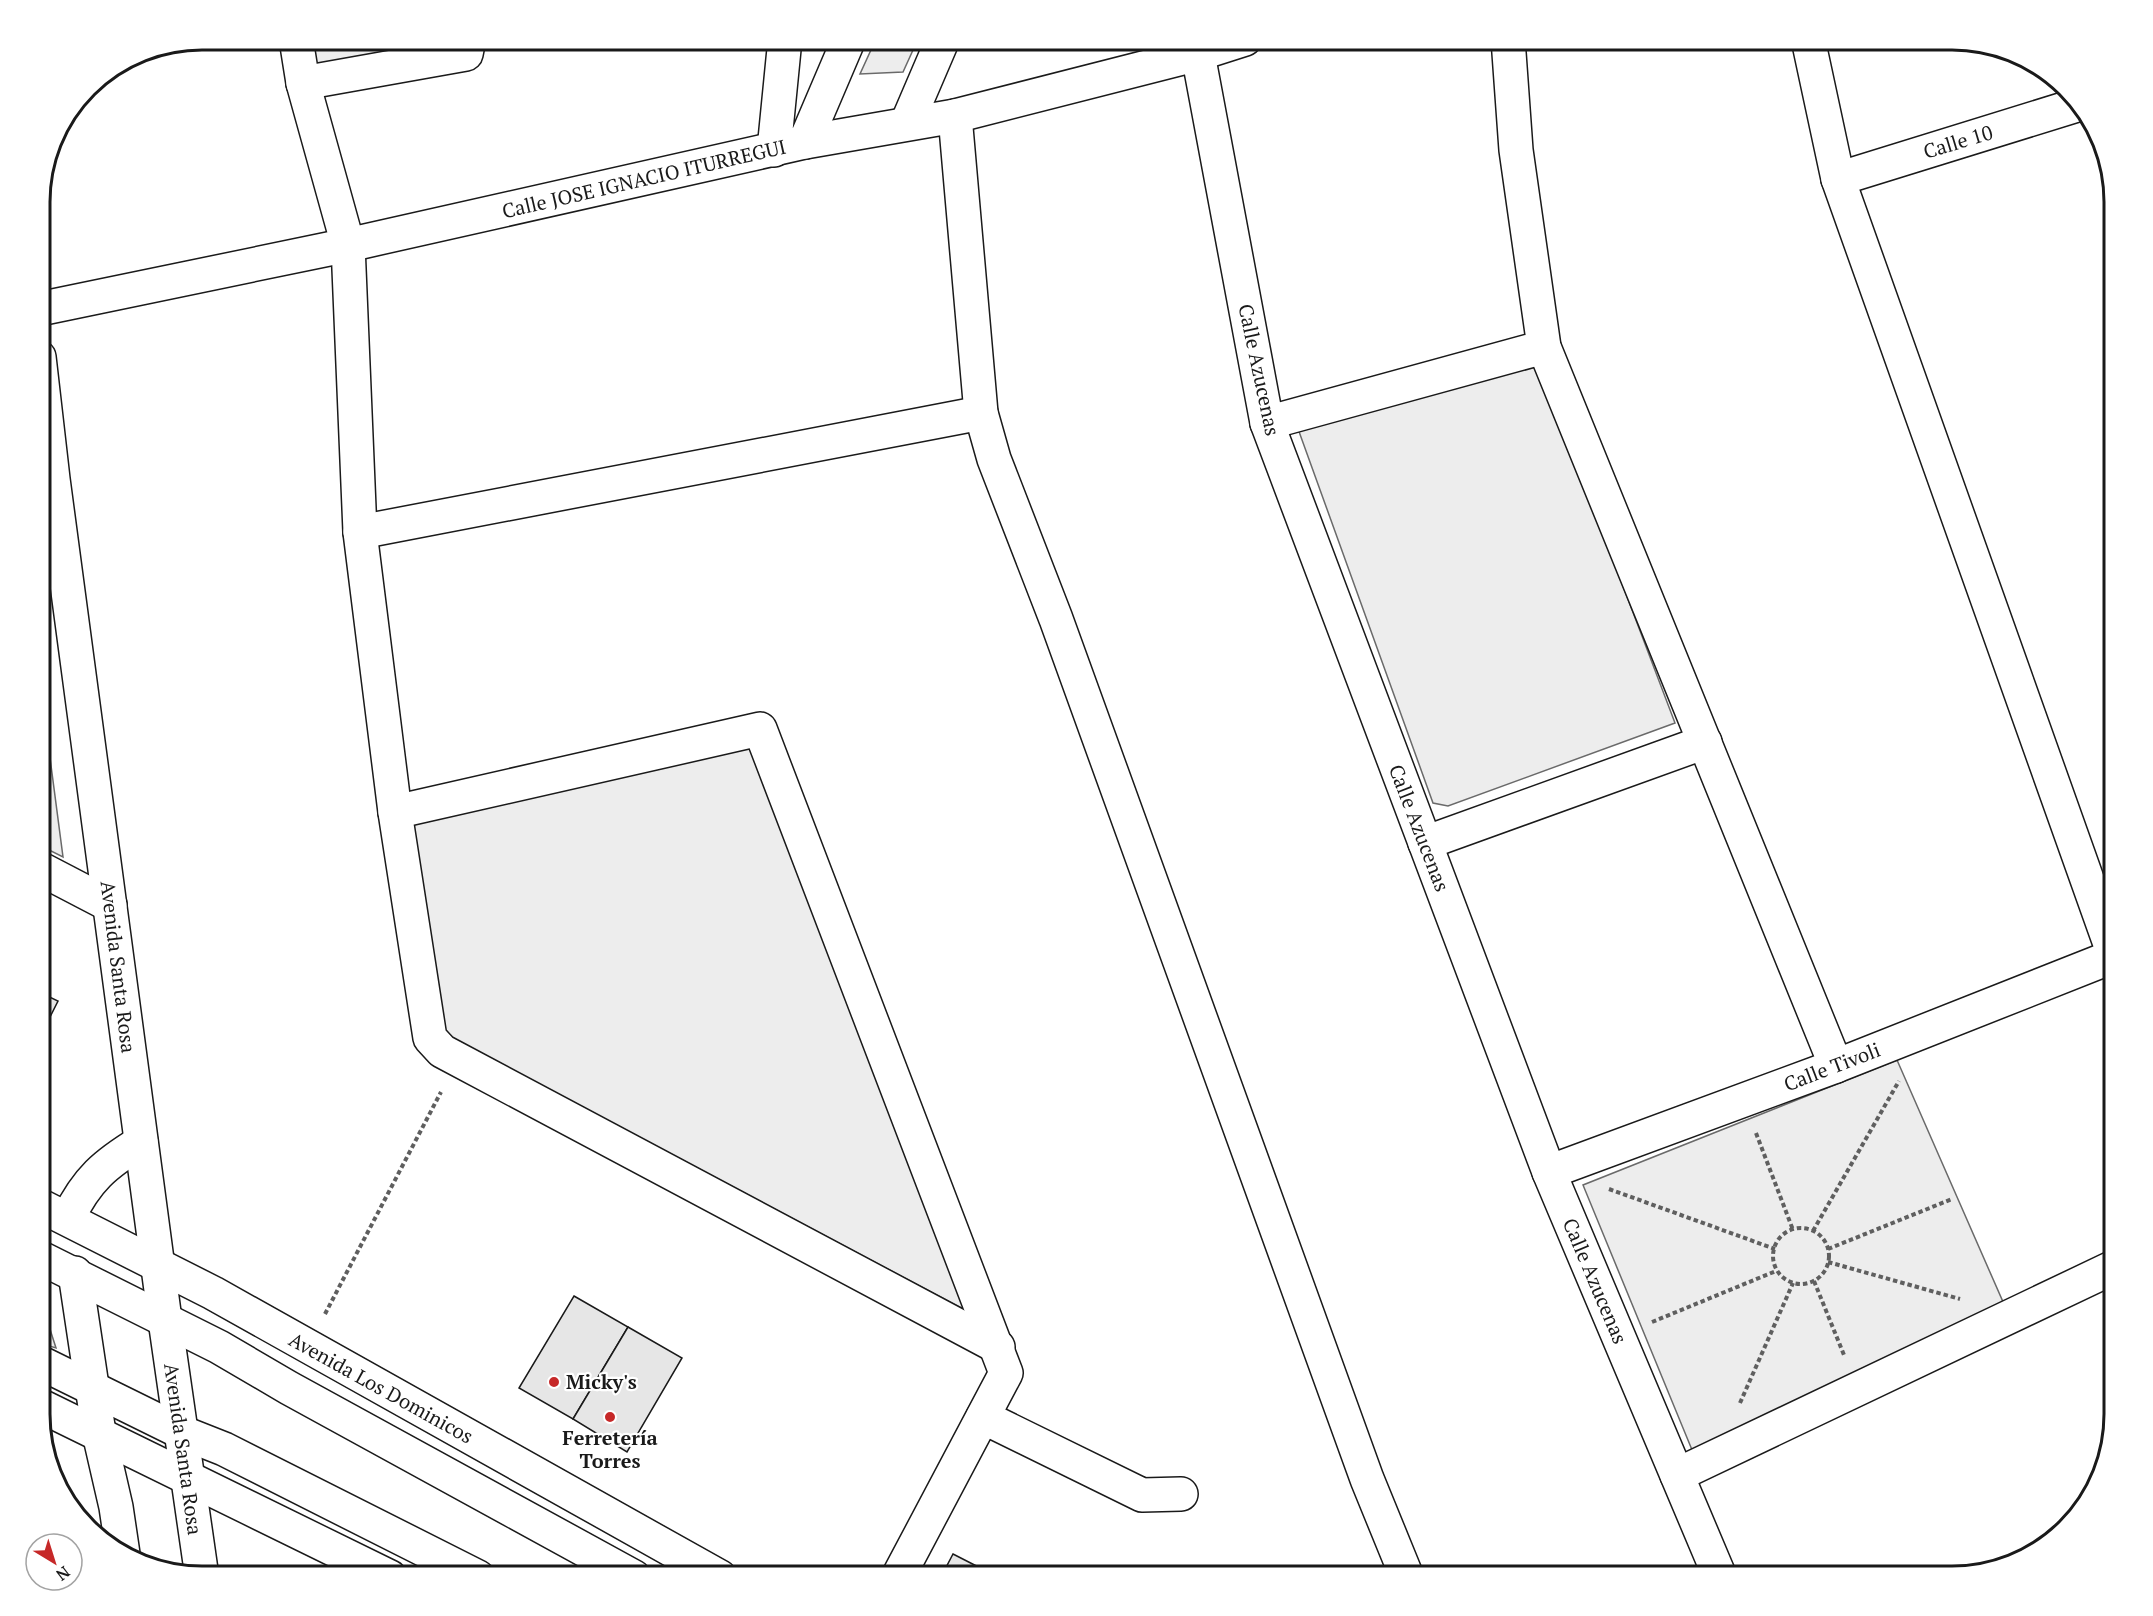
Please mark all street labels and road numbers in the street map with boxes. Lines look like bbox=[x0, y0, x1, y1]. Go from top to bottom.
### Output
street label: Calle 10 bbox=[1920, 118, 1996, 165]
street label: Calle JOSE IGNACIO ITURREGUI bbox=[499, 133, 789, 224]
street label: Calle Azucenas bbox=[1232, 301, 1287, 438]
street label: Calle Azucenas bbox=[1383, 760, 1456, 895]
street label: Avenida Santa Rosa bbox=[95, 879, 142, 1055]
street label: Calle Tivoli bbox=[1780, 1036, 1884, 1097]
street label: Calle Azucenas bbox=[1557, 1214, 1634, 1348]
street label: Avenida Los Dominicos bbox=[284, 1326, 478, 1449]
street label: Avenida Santa Rosa bbox=[158, 1361, 209, 1537]

